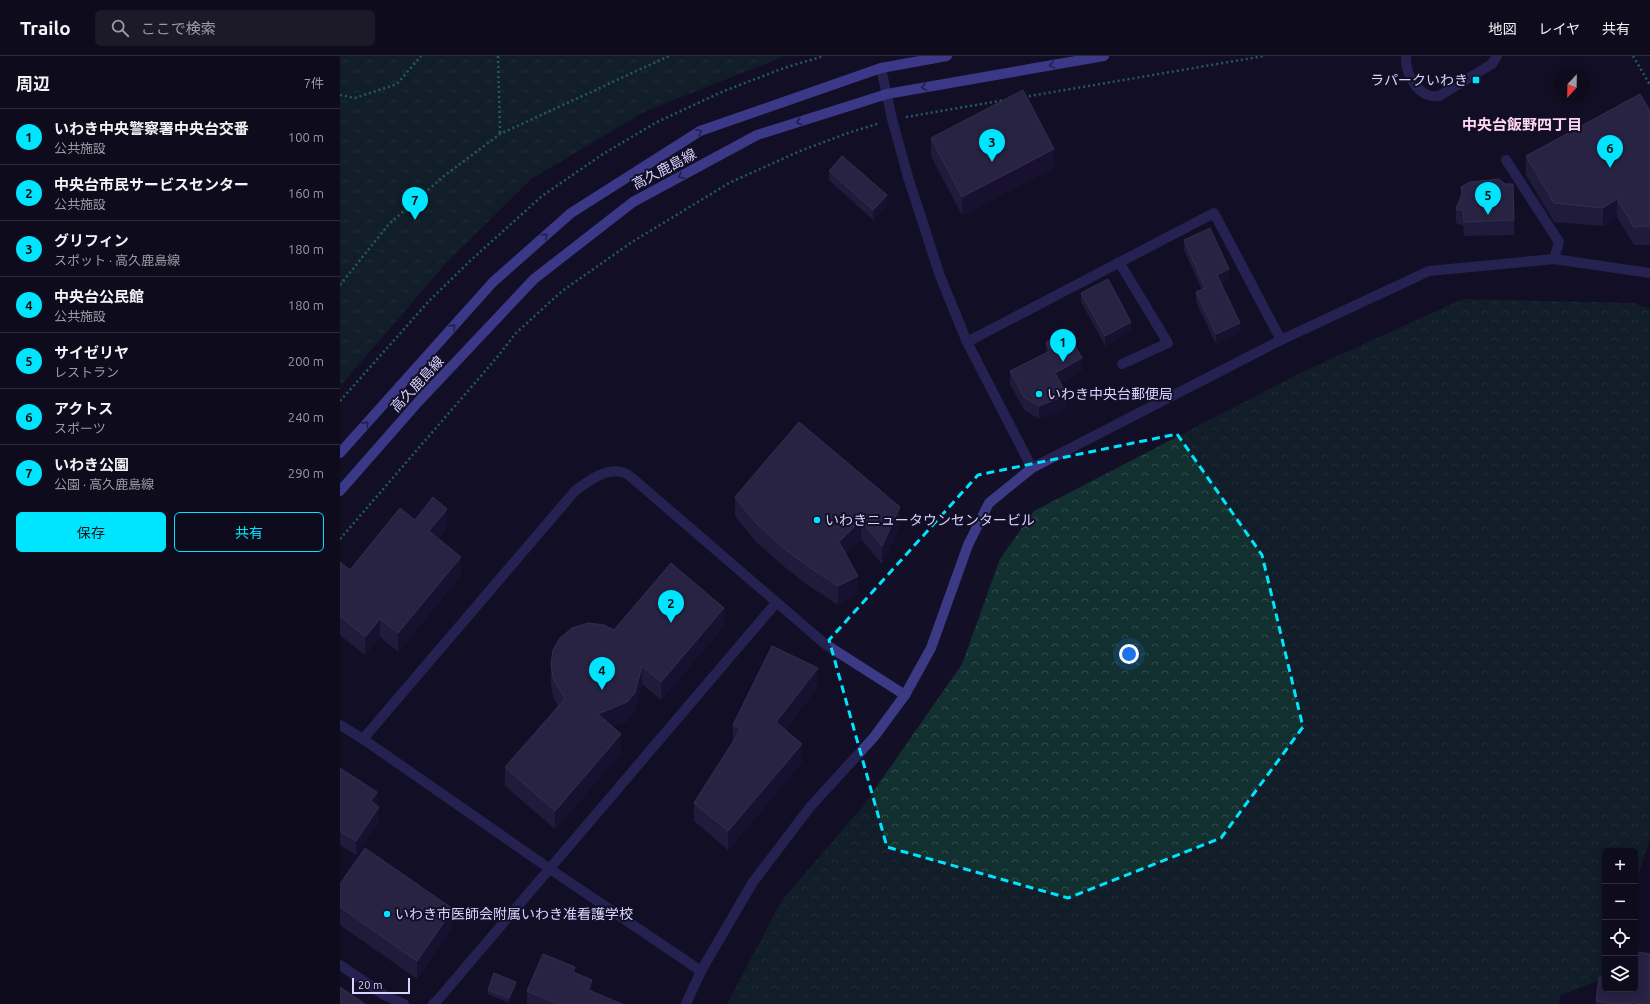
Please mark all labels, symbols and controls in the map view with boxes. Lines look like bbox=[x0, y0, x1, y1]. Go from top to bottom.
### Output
search box bbox=[95, 10, 375, 46]
text: Trailo bbox=[20, 17, 71, 39]
icon: search bbox=[109, 17, 131, 39]
text: ここで検索 bbox=[141, 20, 216, 37]
text: 地図 bbox=[1488, 21, 1516, 37]
text: レイヤ bbox=[1538, 21, 1580, 37]
text: 共有 bbox=[1602, 21, 1630, 37]
one-way arrow bbox=[1049, 60, 1055, 69]
north arrow bbox=[1554, 68, 1590, 104]
place label: ラパークいわき bbox=[1370, 72, 1468, 88]
text: 周辺 bbox=[16, 74, 50, 93]
marker: ラパークいわき bbox=[1471, 75, 1481, 85]
text: 7件 bbox=[304, 76, 324, 90]
one-way arrow bbox=[921, 83, 927, 91]
district label: 中央台飯野四丁目 bbox=[1462, 116, 1582, 133]
one-way arrow bbox=[796, 117, 803, 125]
text: いわき中央警察署中央台交番 bbox=[54, 120, 249, 137]
pin: 3 bbox=[979, 129, 1005, 162]
text: 1 bbox=[25, 130, 33, 144]
text: 100 m bbox=[288, 130, 324, 144]
one-way arrow bbox=[695, 130, 702, 137]
pin: 6 bbox=[1597, 135, 1623, 168]
text: 公共施設 bbox=[54, 141, 106, 155]
street label: 高久鹿島線 bbox=[629, 146, 699, 192]
one-way arrow bbox=[678, 171, 685, 178]
text: 中央台市民サービスセンター bbox=[54, 176, 249, 193]
pin: 5 bbox=[1475, 182, 1501, 215]
text: 2 bbox=[25, 186, 33, 200]
text: 160 m bbox=[288, 186, 324, 200]
pin: 7 bbox=[402, 187, 428, 220]
text: 公共施設 bbox=[54, 197, 106, 211]
text: グリフィン bbox=[54, 232, 129, 249]
one-way arrow bbox=[540, 233, 548, 240]
text: 3 bbox=[25, 242, 33, 256]
text: 180 m bbox=[288, 242, 324, 256]
text: スポット · 高久鹿島線 bbox=[54, 253, 180, 267]
text: 中央台公民館 bbox=[54, 288, 144, 305]
text: 4 bbox=[25, 298, 33, 312]
text: 180 m bbox=[288, 298, 324, 312]
text: 公共施設 bbox=[54, 309, 106, 323]
one-way arrow bbox=[448, 324, 455, 332]
pin: 1 bbox=[1050, 329, 1076, 362]
text: サイゼリヤ bbox=[54, 344, 129, 361]
street label: 高久鹿島線 bbox=[387, 353, 447, 415]
text: 5 bbox=[25, 354, 33, 368]
text: 200 m bbox=[288, 354, 324, 368]
text: レストラン bbox=[54, 365, 119, 379]
place label: いわき中央台郵便局 bbox=[1047, 386, 1173, 402]
marker: いわき中央台郵便局 bbox=[1034, 389, 1044, 399]
text: アクトス bbox=[54, 400, 113, 417]
text: 6 bbox=[25, 410, 33, 424]
text: 240 m bbox=[288, 410, 324, 424]
text: スポーツ bbox=[54, 421, 106, 435]
one-way arrow bbox=[361, 421, 368, 428]
text: いわき公園 bbox=[54, 456, 129, 473]
text: 7 bbox=[25, 466, 33, 480]
text: 290 m bbox=[288, 466, 324, 480]
text: 公園 · 高久鹿島線 bbox=[54, 477, 154, 491]
button: 保存 bbox=[16, 512, 166, 552]
button: 共有 bbox=[174, 512, 324, 552]
place label: いわきニュータウンセンタービル bbox=[825, 512, 1035, 528]
marker: いわきニュータウンセンタービル bbox=[812, 515, 822, 525]
pin: 2 bbox=[658, 590, 684, 623]
your location bbox=[1119, 644, 1139, 664]
pin: 4 bbox=[589, 657, 615, 690]
map controls bbox=[1602, 848, 1638, 992]
button: + bbox=[1602, 848, 1638, 884]
button: − bbox=[1602, 884, 1638, 920]
place label: いわき市医師会附属いわき准看護学校 bbox=[395, 906, 633, 922]
marker: いわき市医師会附属いわき准看護学校 bbox=[382, 909, 392, 919]
button: locate bbox=[1602, 920, 1638, 956]
button: layers bbox=[1602, 956, 1638, 992]
scale bar bbox=[352, 976, 410, 995]
text: 20 m bbox=[358, 979, 382, 991]

